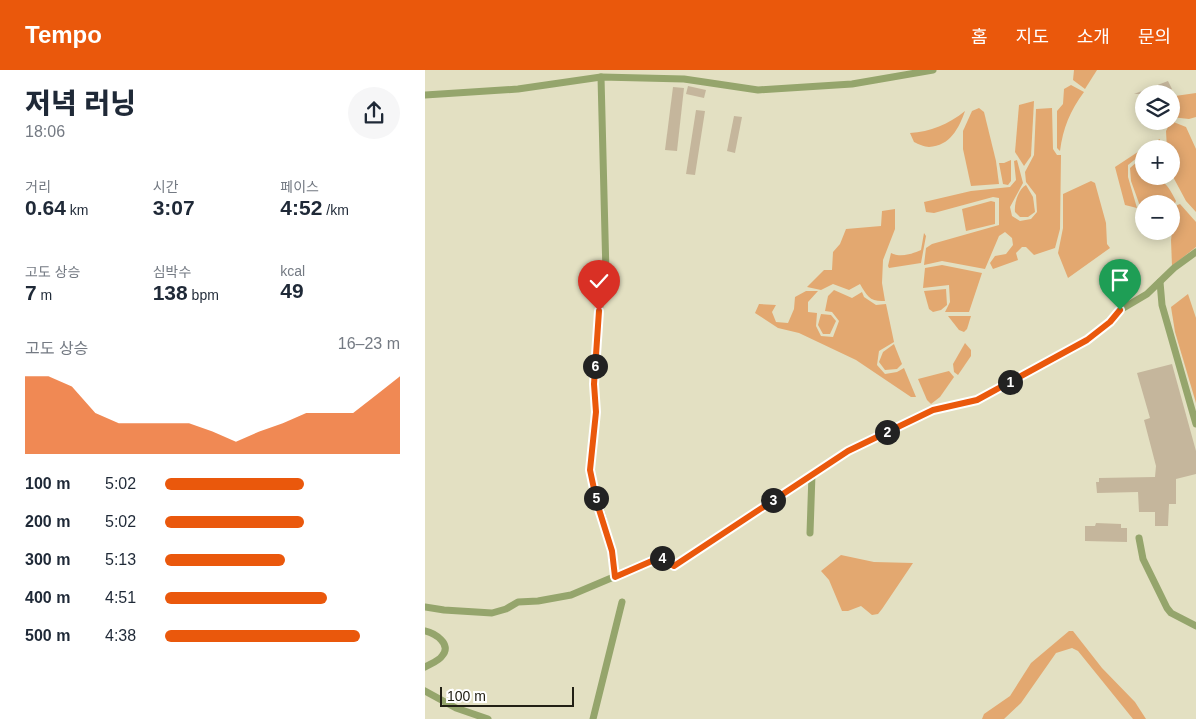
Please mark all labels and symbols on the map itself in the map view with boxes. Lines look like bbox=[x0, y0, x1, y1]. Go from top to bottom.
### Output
pin bbox=[1099, 259, 1141, 310]
pin bbox=[578, 260, 620, 311]
pin: 6 bbox=[583, 354, 607, 378]
pin: 1 bbox=[997, 370, 1023, 394]
pin: 2 bbox=[875, 420, 899, 444]
pin: 5 bbox=[583, 486, 609, 510]
pin: 3 bbox=[761, 488, 785, 512]
pin: 4 bbox=[649, 546, 675, 570]
scale bar bbox=[440, 684, 574, 707]

